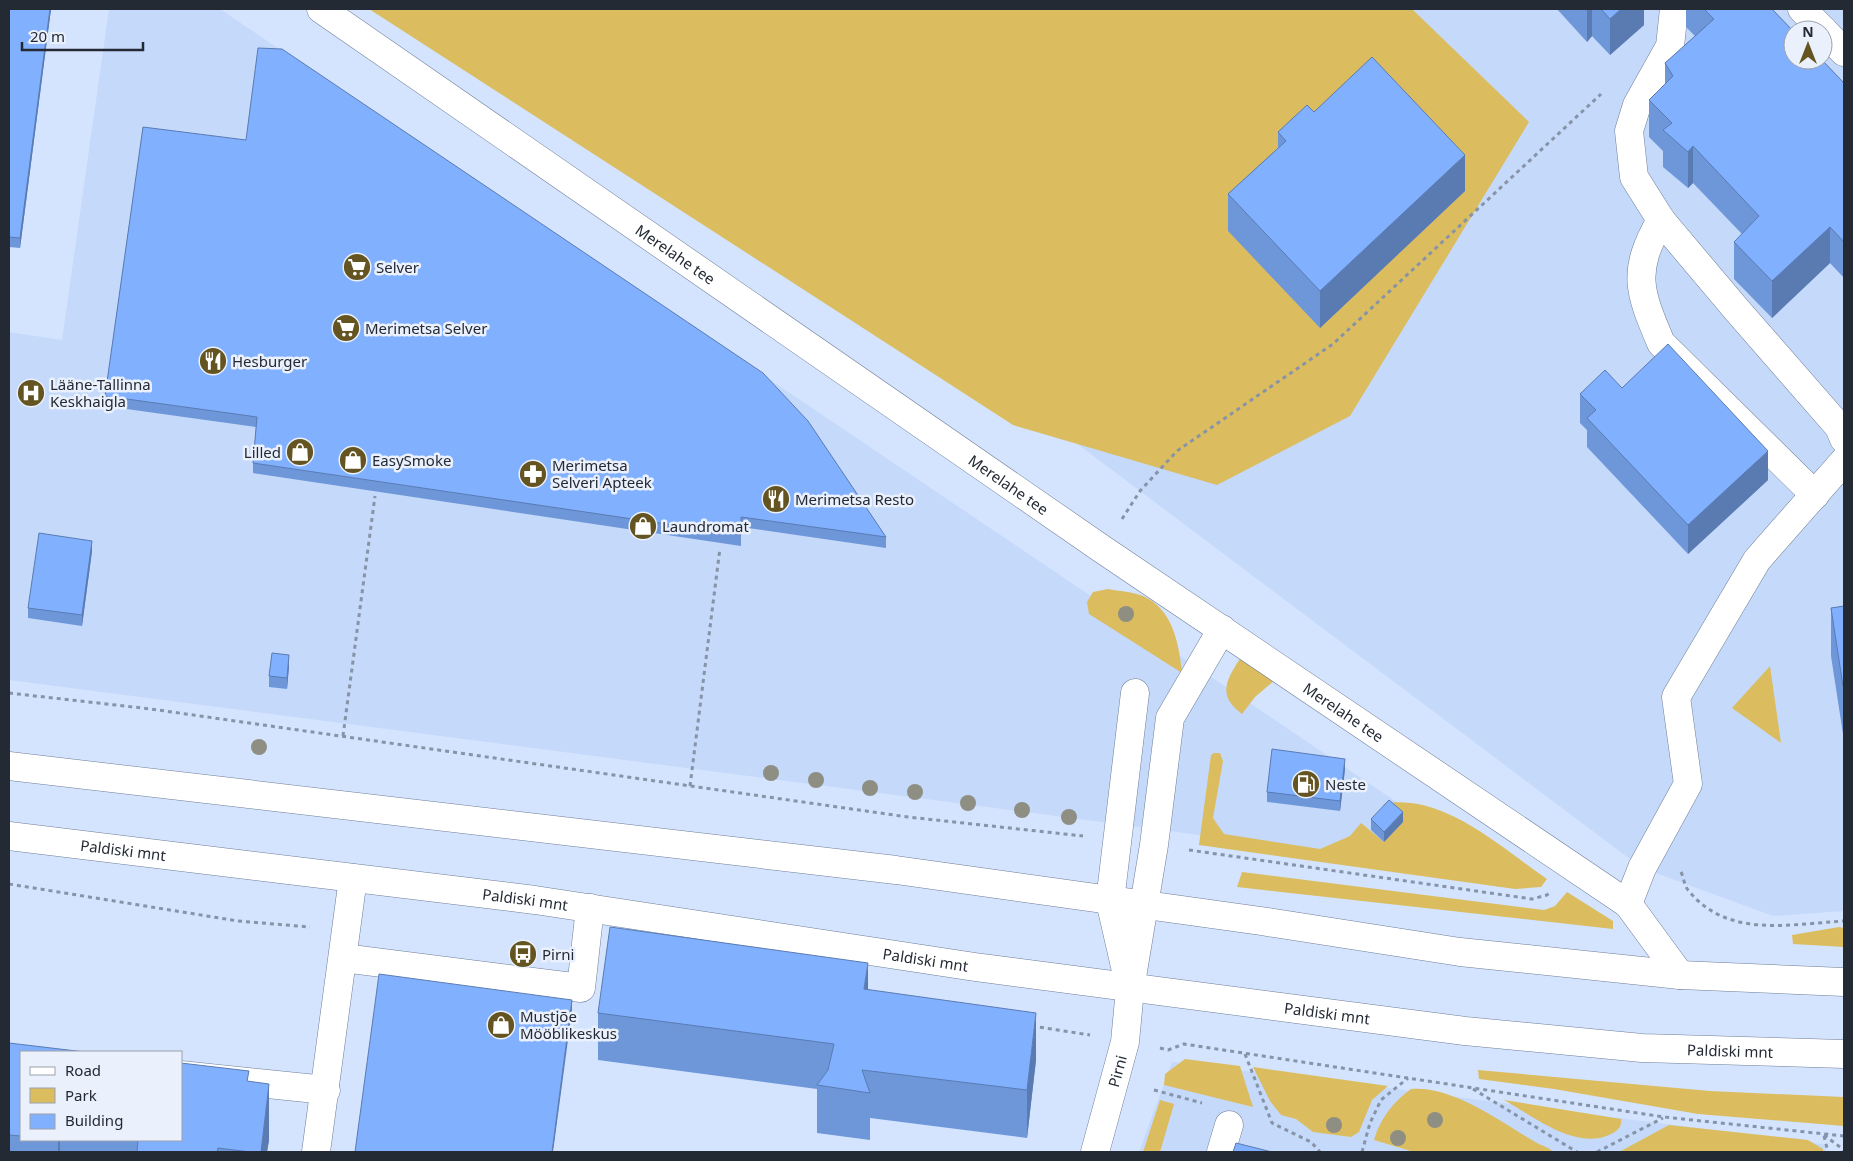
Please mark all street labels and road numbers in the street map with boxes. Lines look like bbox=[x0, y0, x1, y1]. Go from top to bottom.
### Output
street label: Merelahe tee bbox=[632, 220, 719, 289]
street label: Merelahe tee bbox=[965, 450, 1052, 519]
street label: Merelahe tee bbox=[1300, 678, 1388, 746]
street label: Paldiski mnt bbox=[79, 835, 168, 865]
street label: Paldiski mnt bbox=[481, 884, 570, 915]
street label: Paldiski mnt bbox=[882, 943, 970, 976]
street label: Paldiski mnt bbox=[1283, 997, 1372, 1029]
street label: Paldiski mnt bbox=[1687, 1039, 1774, 1062]
street label: Pirni bbox=[1103, 1053, 1131, 1089]

